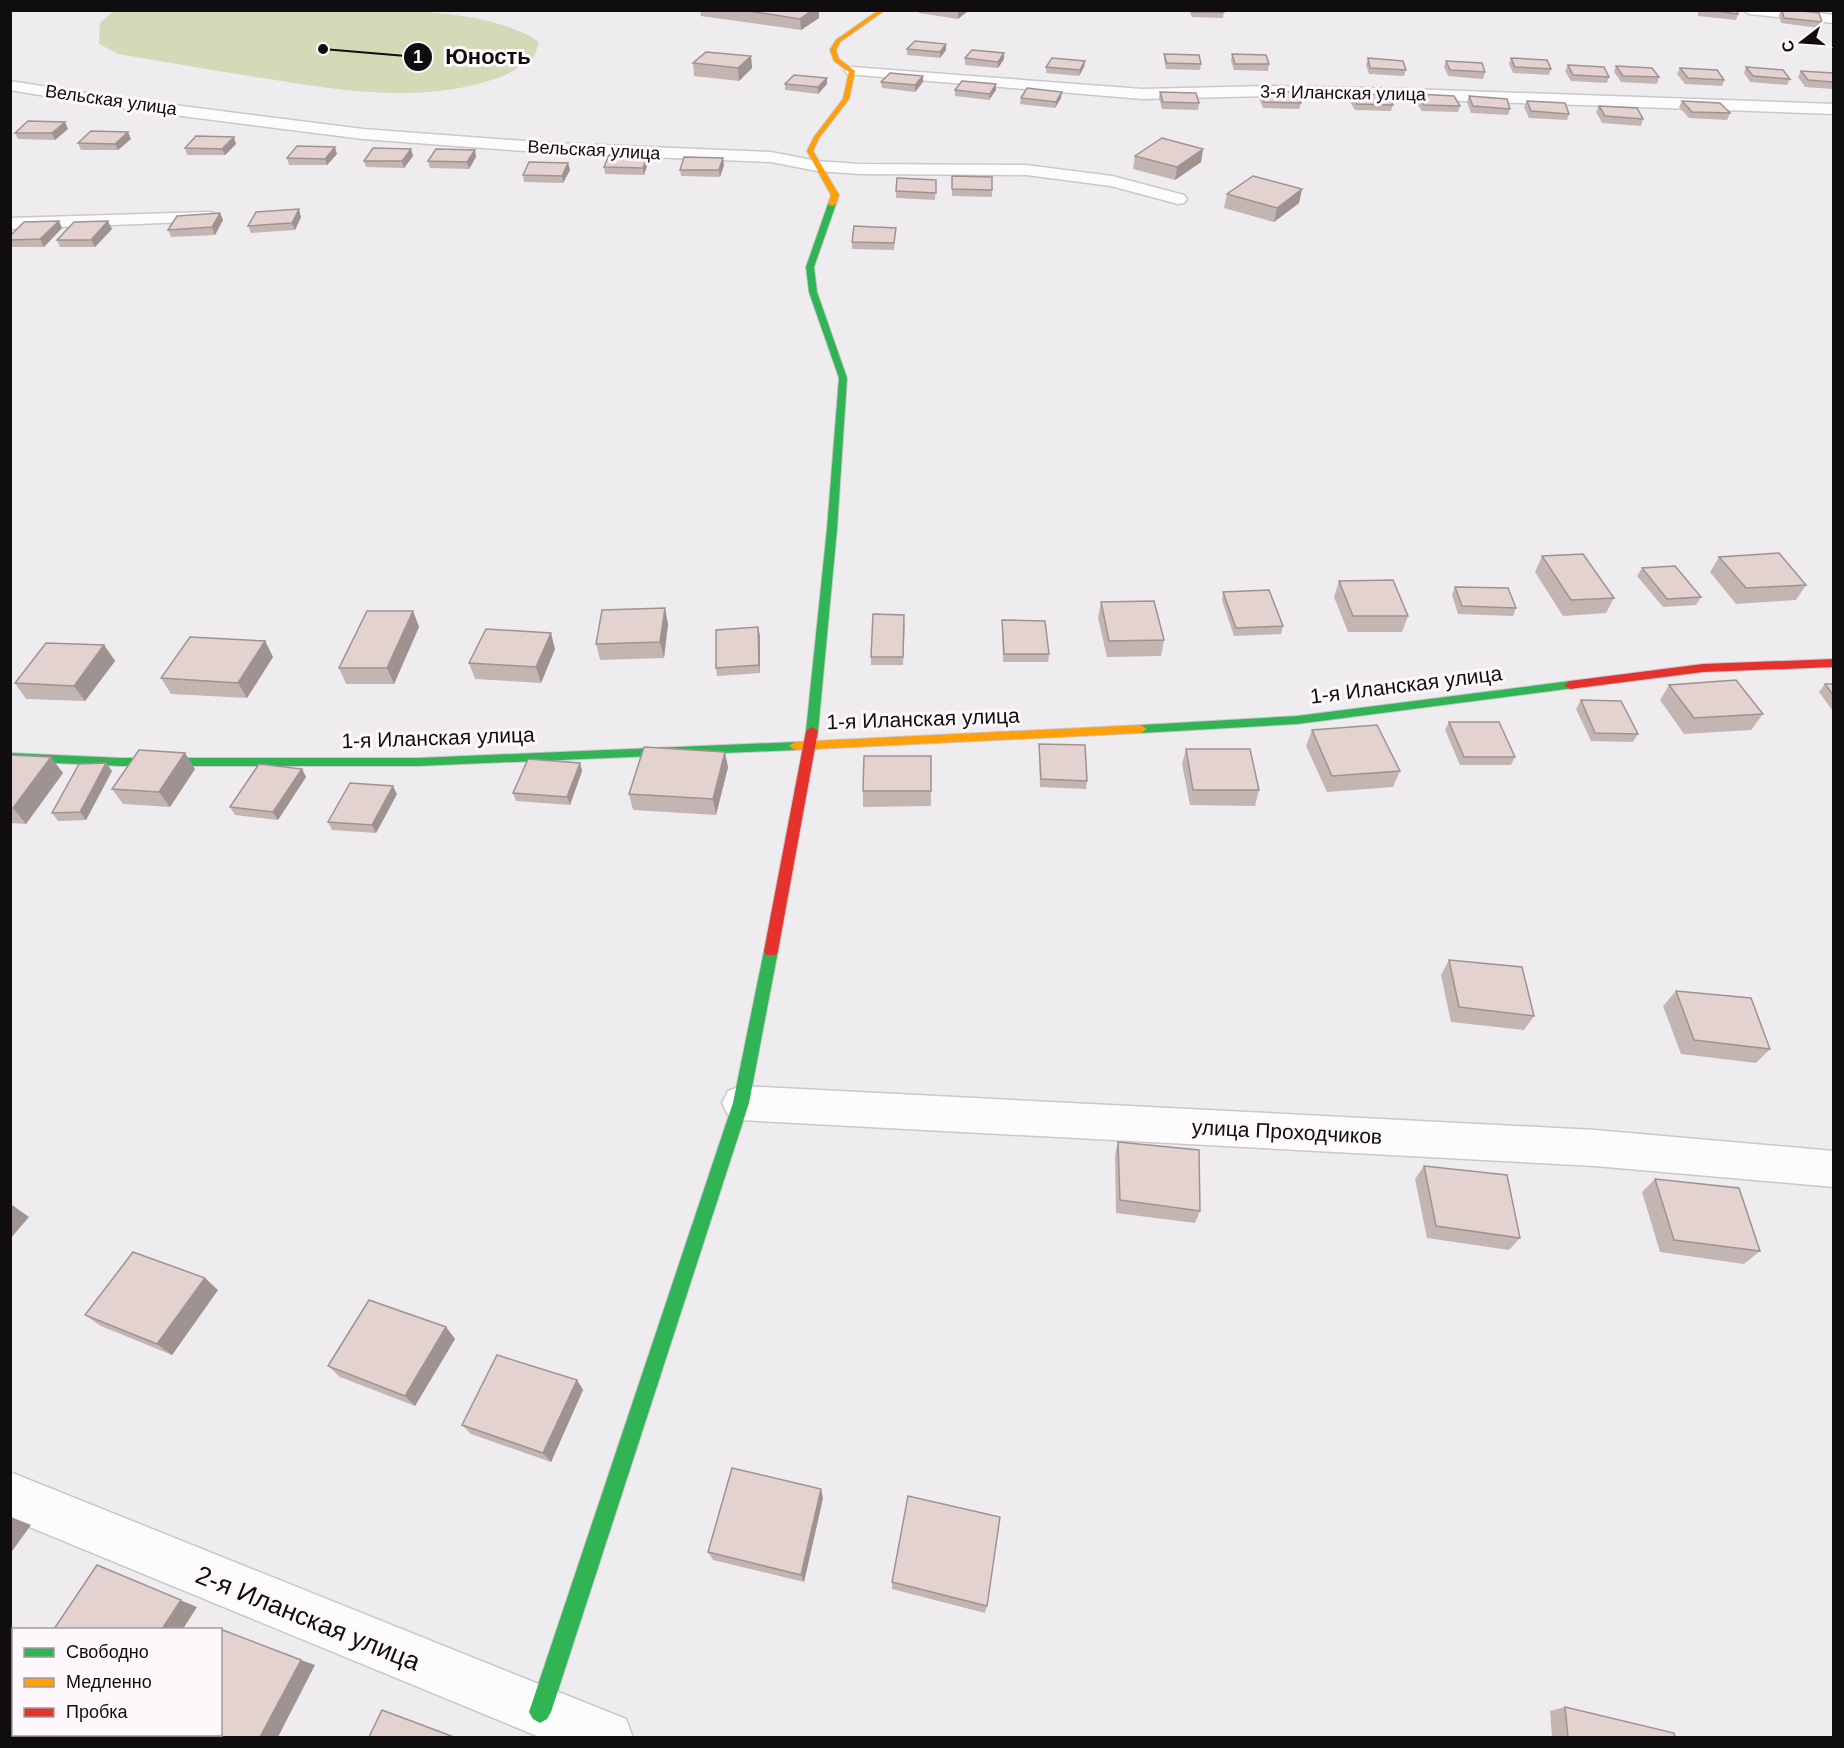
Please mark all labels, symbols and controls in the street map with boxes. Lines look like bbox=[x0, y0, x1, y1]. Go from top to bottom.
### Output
north arrow bbox=[1772, 12, 1832, 72]
callout: Юность bbox=[403, 37, 543, 77]
text: С bbox=[1778, 38, 1798, 54]
text: Юность bbox=[445, 44, 531, 69]
text: 1 bbox=[413, 47, 423, 67]
street label: Вельская улица bbox=[44, 81, 179, 119]
street label: 3-я Иланская улица bbox=[1260, 82, 1427, 104]
street label: Вельская улица bbox=[527, 137, 662, 164]
street label: 1-я Иланская улица bbox=[1309, 661, 1504, 708]
street label: 1-я Иланская улица bbox=[826, 704, 1020, 733]
street label: 1-я Иланская улица bbox=[341, 723, 535, 752]
street label: улица Проходчиков bbox=[1191, 1115, 1383, 1148]
street label: 2-я Иланская улица bbox=[191, 1559, 425, 1677]
legend bbox=[12, 1628, 222, 1736]
text: Свободно bbox=[66, 1642, 149, 1662]
text: Медленно bbox=[66, 1672, 152, 1692]
text: Пробка bbox=[66, 1702, 129, 1722]

